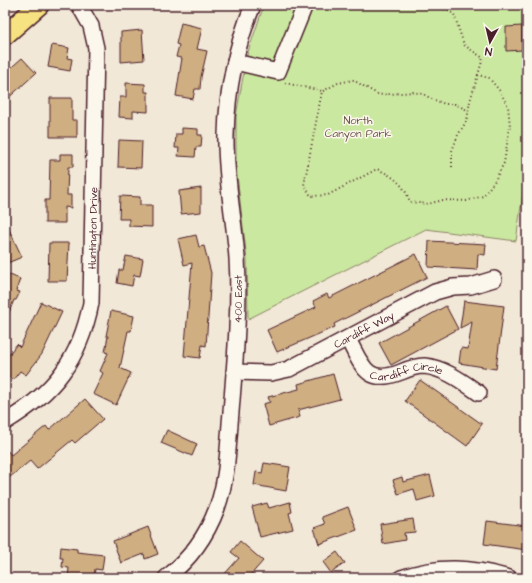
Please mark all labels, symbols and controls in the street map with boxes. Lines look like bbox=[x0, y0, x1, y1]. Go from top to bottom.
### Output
north arrow bbox=[470, 22, 510, 62]
text: N bbox=[484, 43, 493, 59]
park label: North Canyon Park bbox=[325, 113, 391, 142]
street label: Huntington Drive bbox=[84, 187, 101, 269]
street label: 400 East bbox=[230, 274, 245, 323]
street label: Cardiff Way bbox=[331, 307, 397, 352]
street label: Cardiff Circle bbox=[368, 358, 445, 384]

